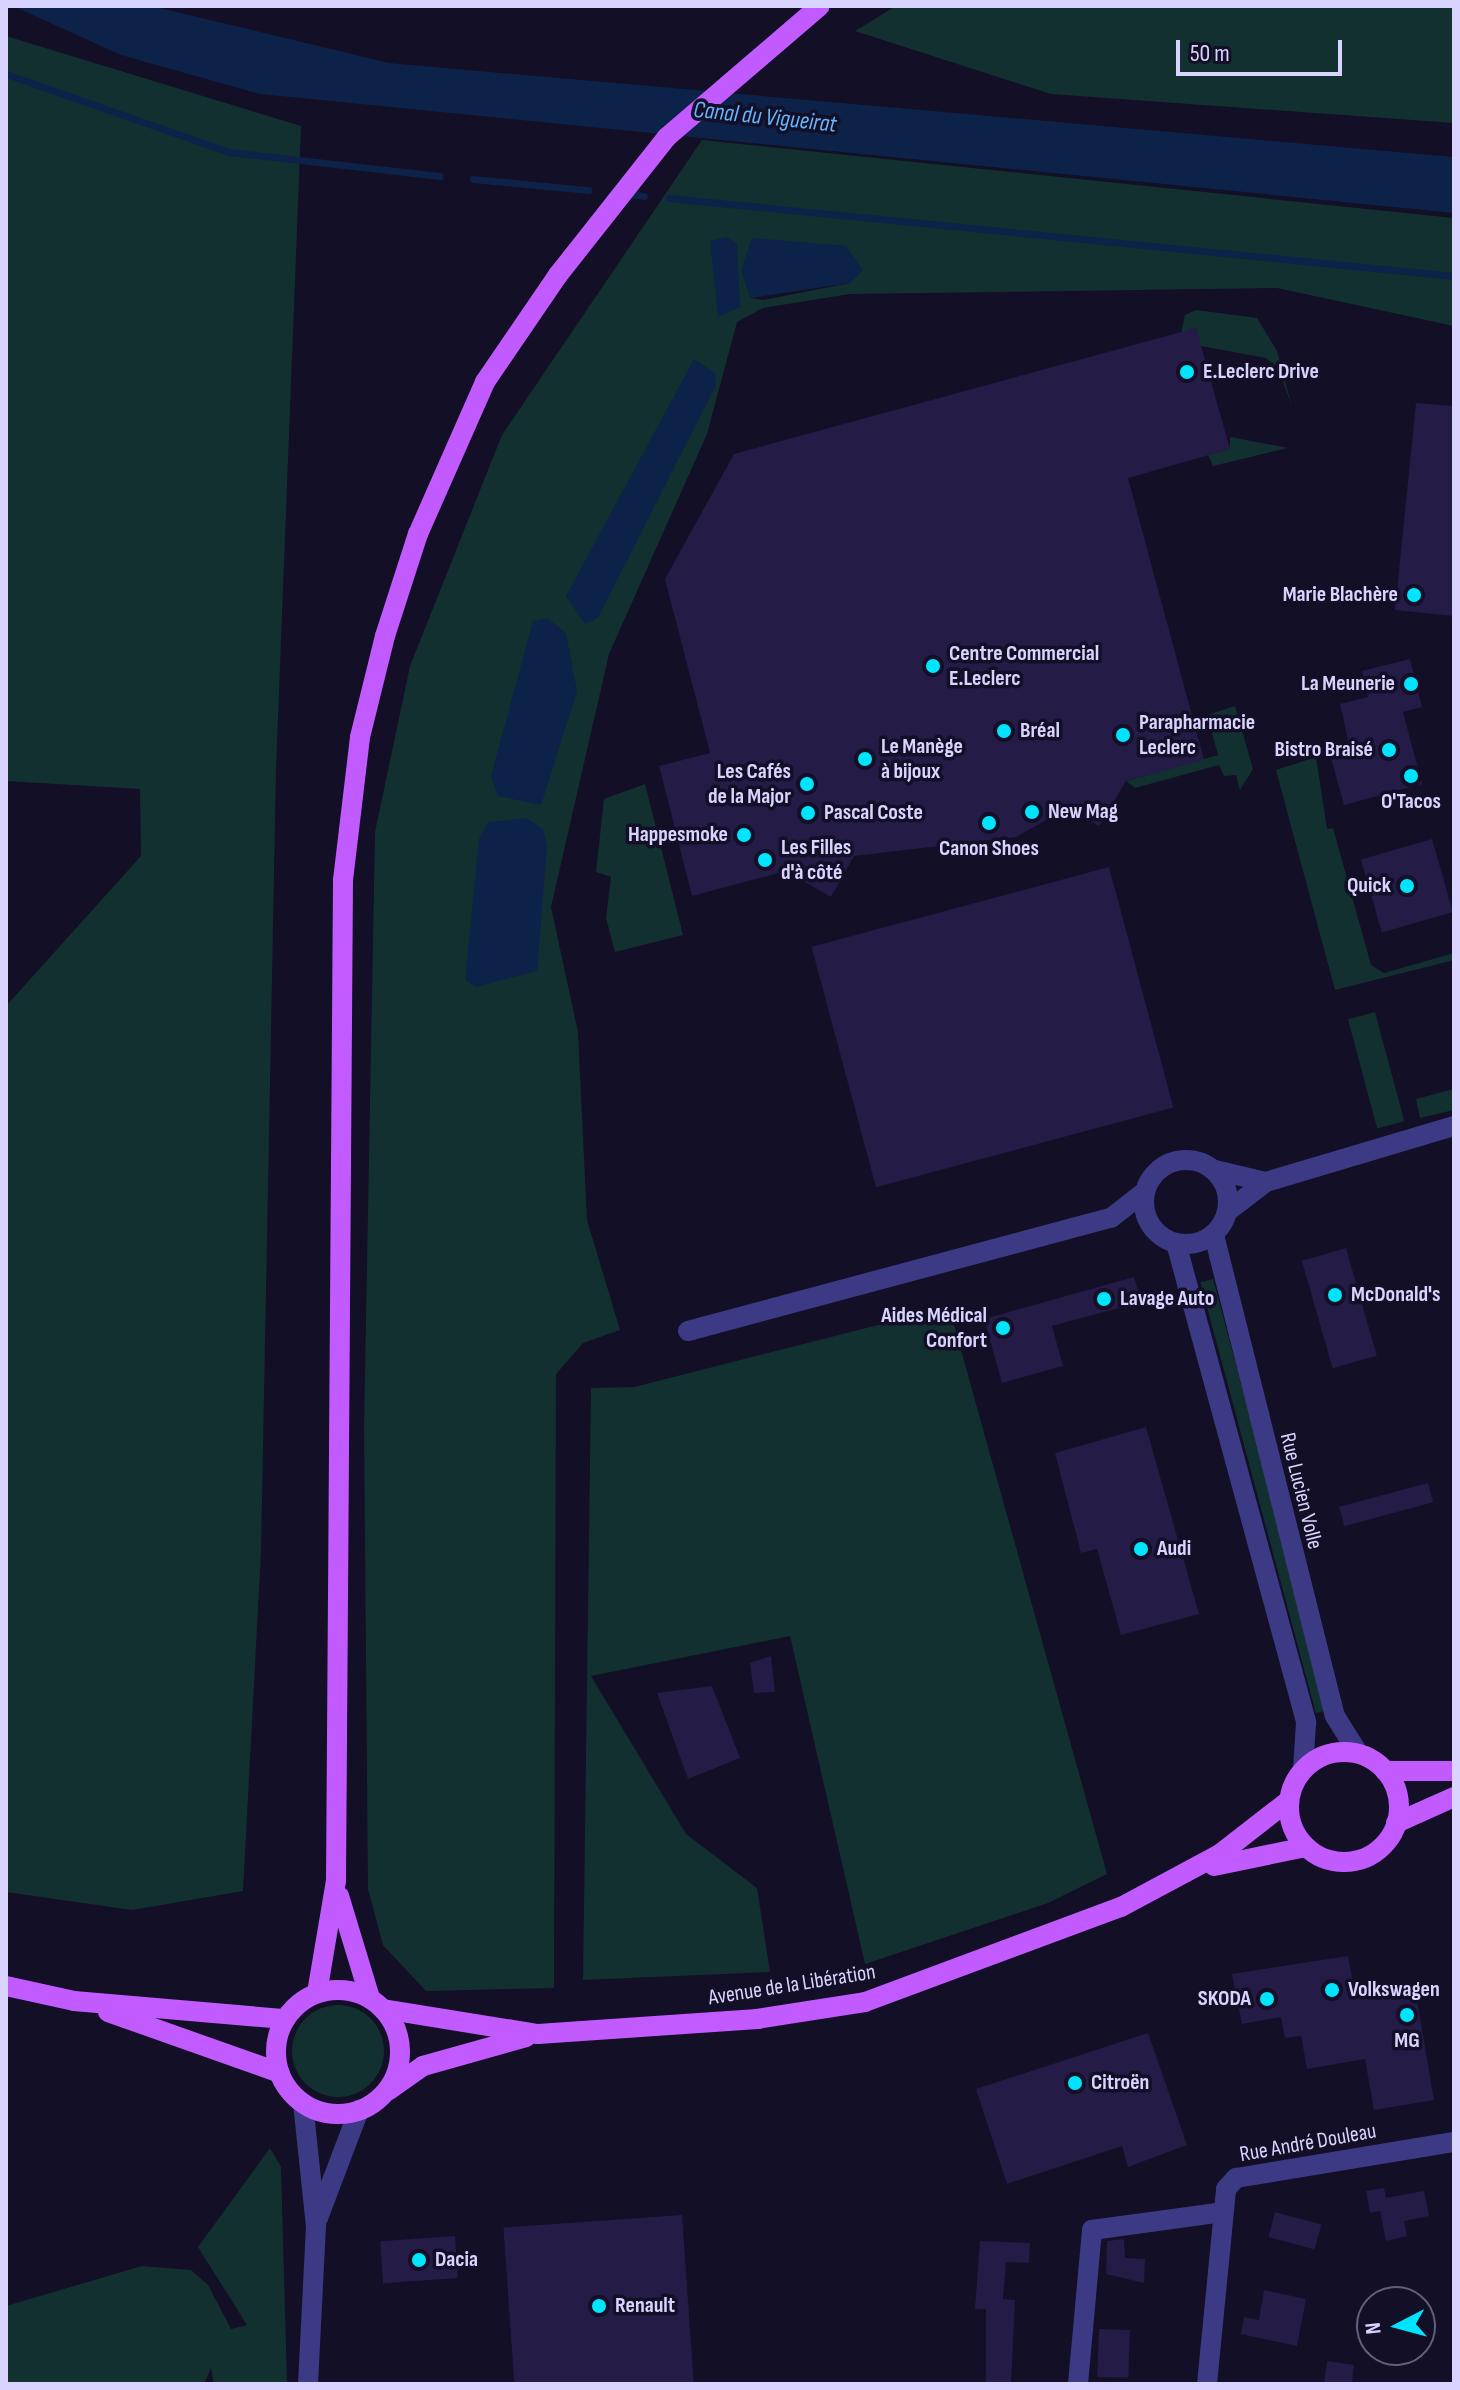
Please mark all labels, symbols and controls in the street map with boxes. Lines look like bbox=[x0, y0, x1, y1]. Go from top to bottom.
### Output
scale bar bbox=[1180, 24, 1346, 74]
text: 50 m bbox=[1190, 39, 1230, 68]
water label: Canal du Vigueirat bbox=[692, 95, 838, 139]
place label: E.Leclerc Drive bbox=[1203, 359, 1319, 385]
marker: E.Leclerc Drive bbox=[1178, 363, 1196, 381]
place label: Marie Blachère bbox=[1283, 582, 1398, 608]
marker: Marie Blachère bbox=[1405, 586, 1423, 604]
place label: Centre Commercial E.Leclerc bbox=[949, 640, 1099, 692]
marker: Centre Commercial E.Leclerc bbox=[924, 657, 942, 675]
place label: La Meunerie bbox=[1301, 671, 1395, 697]
marker: La Meunerie bbox=[1402, 675, 1420, 693]
place label: Parapharmacie Leclerc bbox=[1139, 709, 1255, 760]
place label: Bréal bbox=[1020, 718, 1060, 744]
marker: Bréal bbox=[995, 722, 1013, 740]
marker: Parapharmacie Leclerc bbox=[1114, 726, 1132, 744]
place label: Le Manège à bijoux bbox=[881, 733, 963, 784]
place label: Bistro Braisé bbox=[1274, 737, 1373, 763]
marker: Bistro Braisé bbox=[1380, 741, 1398, 759]
marker: Le Manège à bijoux bbox=[856, 750, 874, 768]
place label: Les Cafés de la Major bbox=[708, 758, 791, 810]
marker: O'Tacos bbox=[1402, 767, 1420, 785]
marker: Les Cafés de la Major bbox=[798, 775, 816, 793]
place label: O'Tacos bbox=[1381, 789, 1441, 815]
place label: New Mag bbox=[1048, 799, 1118, 825]
place label: Pascal Coste bbox=[824, 800, 923, 826]
marker: New Mag bbox=[1023, 803, 1041, 821]
marker: Pascal Coste bbox=[799, 804, 817, 822]
marker: Canon Shoes bbox=[980, 814, 998, 832]
place label: Happesmoke bbox=[628, 822, 728, 848]
marker: Happesmoke bbox=[735, 826, 753, 844]
place label: Les Filles d'à côté bbox=[781, 834, 851, 886]
place label: Canon Shoes bbox=[939, 836, 1039, 862]
marker: Les Filles d'à côté bbox=[756, 851, 774, 869]
place label: Quick bbox=[1347, 873, 1391, 899]
marker: Quick bbox=[1398, 877, 1416, 895]
place label: McDonald's bbox=[1351, 1282, 1440, 1308]
place label: Lavage Auto bbox=[1120, 1286, 1214, 1312]
marker: McDonald's bbox=[1326, 1286, 1344, 1304]
marker: Lavage Auto bbox=[1095, 1290, 1113, 1308]
place label: Aides Médical Confort bbox=[881, 1302, 987, 1354]
marker: Aides Médical Confort bbox=[994, 1319, 1012, 1337]
street label: Rue Lucien Volle bbox=[1274, 1430, 1328, 1552]
place label: Audi bbox=[1157, 1536, 1191, 1562]
marker: Audi bbox=[1132, 1540, 1150, 1558]
street label: Avenue de la Libération bbox=[707, 1959, 877, 2011]
place label: Volkswagen bbox=[1348, 1977, 1440, 2003]
marker: Volkswagen bbox=[1323, 1981, 1341, 1999]
place label: SKODA bbox=[1198, 1986, 1251, 2012]
marker: SKODA bbox=[1258, 1990, 1276, 2008]
marker: MG bbox=[1398, 2006, 1416, 2024]
place label: MG bbox=[1394, 2028, 1420, 2054]
place label: Citroën bbox=[1091, 2070, 1149, 2096]
marker: Citroën bbox=[1066, 2074, 1084, 2092]
street label: Rue André Douleau bbox=[1238, 2118, 1378, 2168]
place label: Dacia bbox=[435, 2247, 478, 2273]
marker: Dacia bbox=[410, 2251, 428, 2269]
north arrow bbox=[1356, 2286, 1436, 2366]
place label: Renault bbox=[615, 2293, 675, 2319]
marker: Renault bbox=[590, 2297, 608, 2315]
text: N bbox=[1360, 2321, 1388, 2336]

